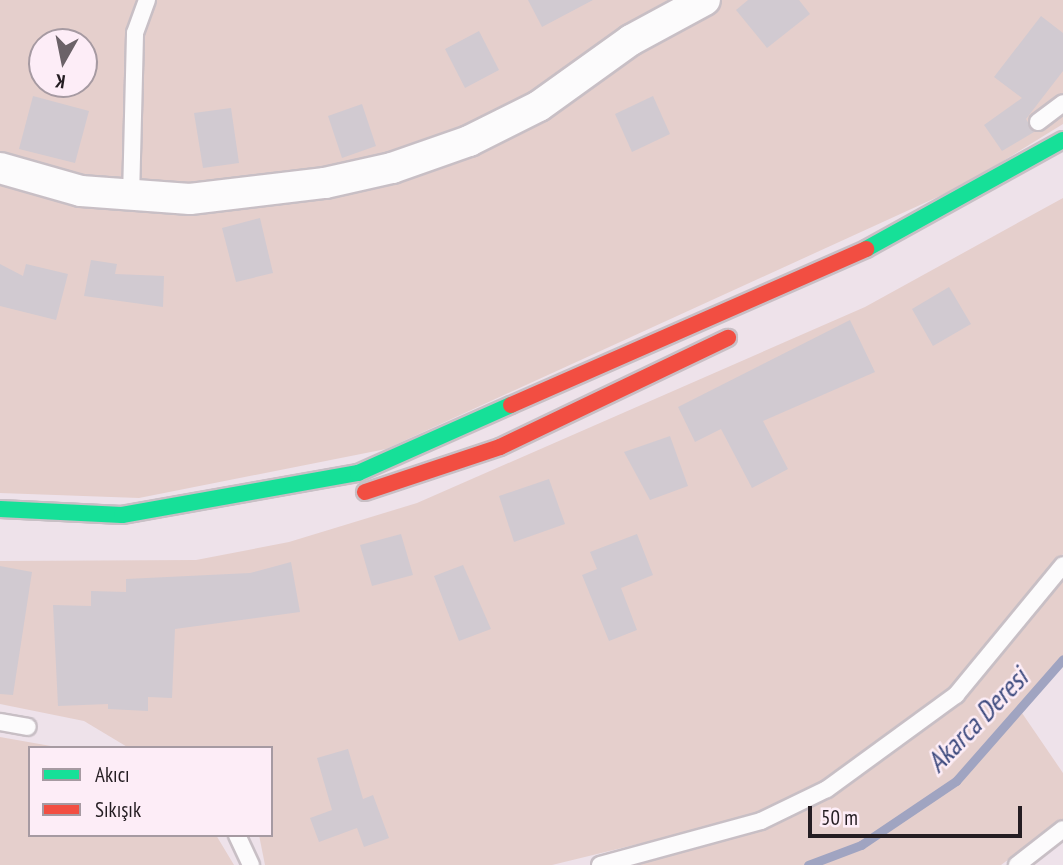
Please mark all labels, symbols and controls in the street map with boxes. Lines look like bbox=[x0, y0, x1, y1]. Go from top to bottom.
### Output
north arrow bbox=[28, 28, 98, 98]
text: K bbox=[53, 69, 67, 94]
water label: Akarca Deresi bbox=[919, 661, 1035, 779]
legend bbox=[28, 746, 273, 837]
text: Akıcı bbox=[95, 761, 130, 788]
scale bar bbox=[811, 792, 1024, 836]
text: Sıkışık bbox=[95, 796, 141, 823]
text: 50 m bbox=[821, 804, 858, 831]

